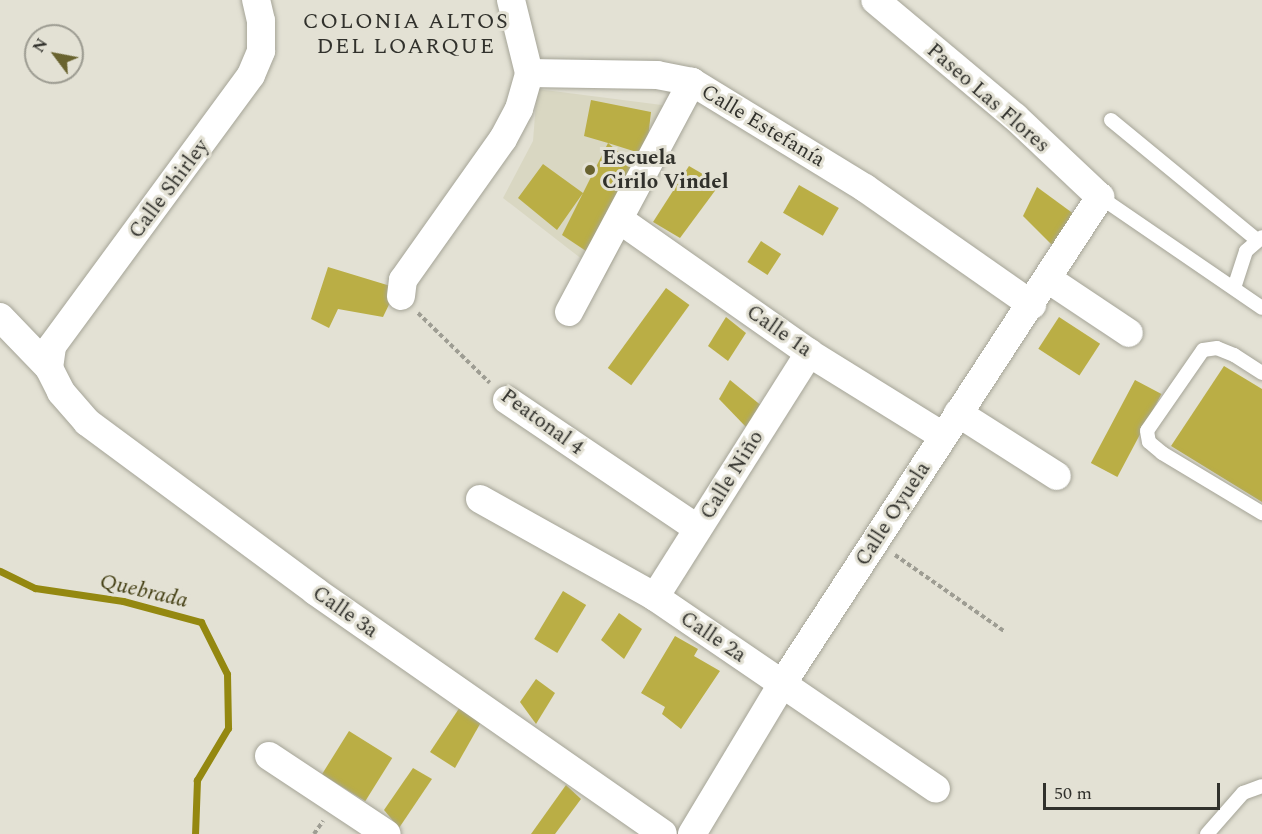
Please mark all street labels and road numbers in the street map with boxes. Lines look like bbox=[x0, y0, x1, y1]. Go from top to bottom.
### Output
street label: Paseo Las Flores bbox=[921, 38, 1055, 158]
street label: Calle Estefanía bbox=[697, 79, 829, 173]
street label: Calle Shirley bbox=[123, 134, 215, 244]
street label: Calle 1a bbox=[741, 299, 817, 363]
street label: Peatonal 4 bbox=[496, 383, 588, 461]
street label: Calle Niño bbox=[695, 426, 769, 524]
street label: Calle Oyuela bbox=[850, 457, 936, 571]
street label: Calle 3a bbox=[307, 580, 383, 644]
street label: Calle 2a bbox=[675, 606, 751, 668]

